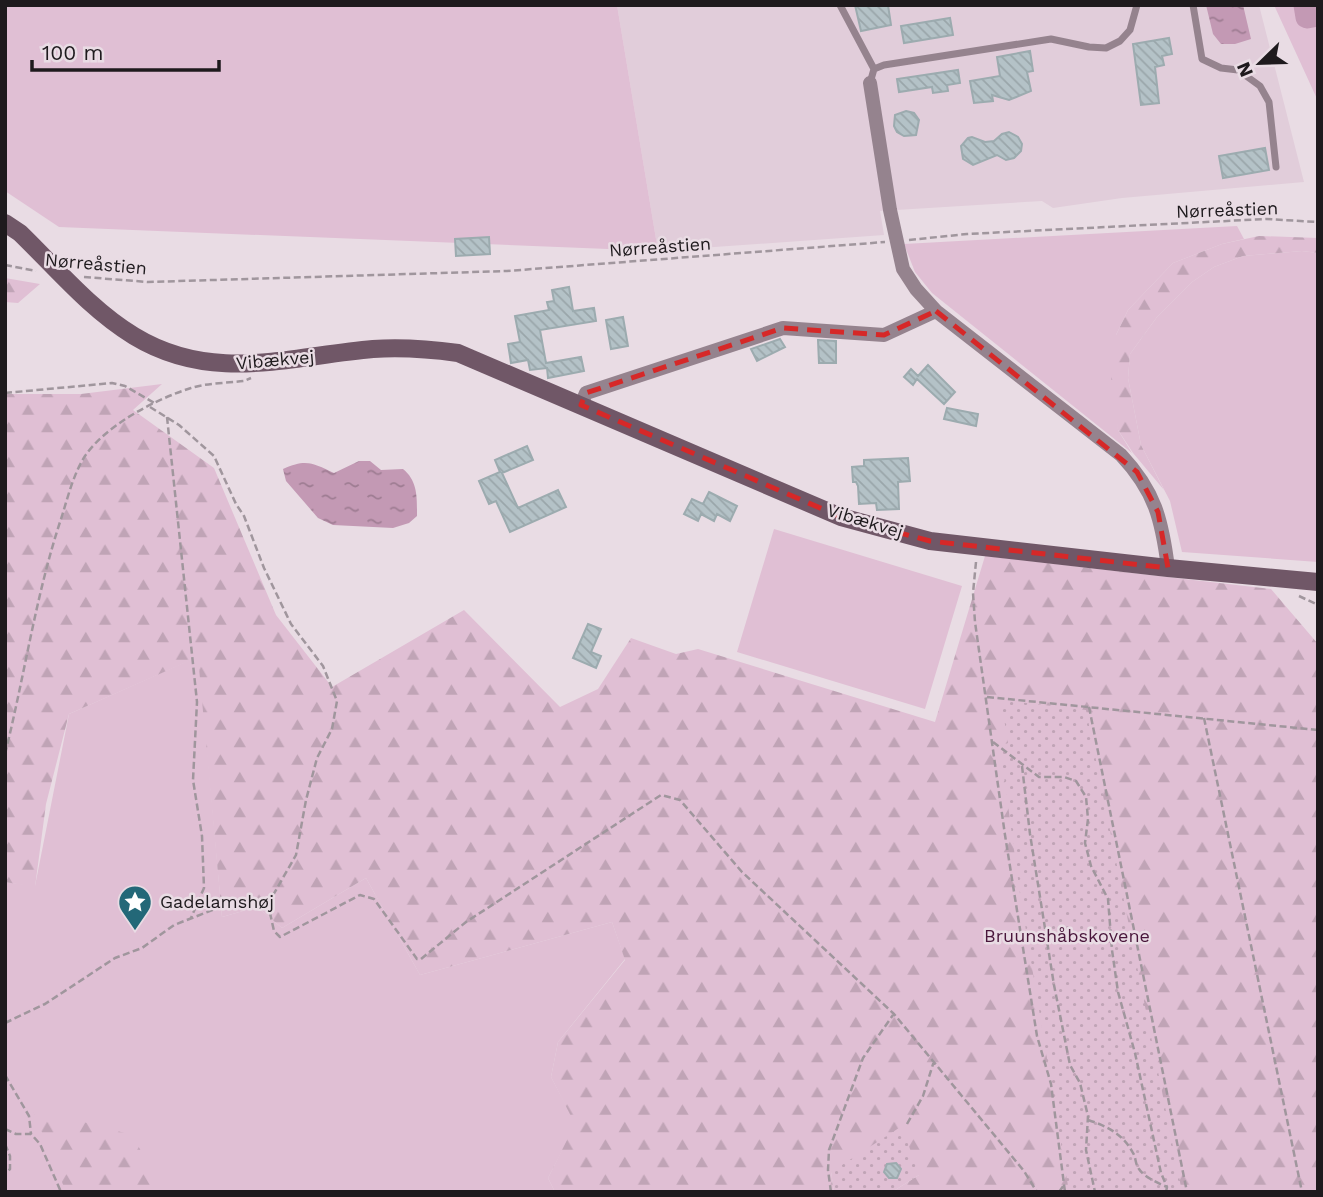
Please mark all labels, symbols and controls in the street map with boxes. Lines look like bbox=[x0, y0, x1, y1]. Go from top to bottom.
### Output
scale bar bbox=[32, 28, 219, 72]
north arrow bbox=[1225, 28, 1295, 98]
text: 100 m bbox=[42, 40, 104, 65]
text: N bbox=[1231, 58, 1258, 80]
street label: Nørreåstien bbox=[1176, 197, 1278, 222]
street label: Nørreåstien bbox=[608, 232, 712, 261]
street label: Nørreåstien bbox=[44, 249, 148, 278]
street label: Vibækvej bbox=[235, 346, 315, 373]
street label: Vibækvej bbox=[824, 499, 906, 542]
place icon: Gadelamshøj bbox=[116, 883, 154, 932]
place label: Gadelamshøj bbox=[160, 891, 274, 912]
park label: Bruunshåbskovene bbox=[984, 925, 1150, 946]

